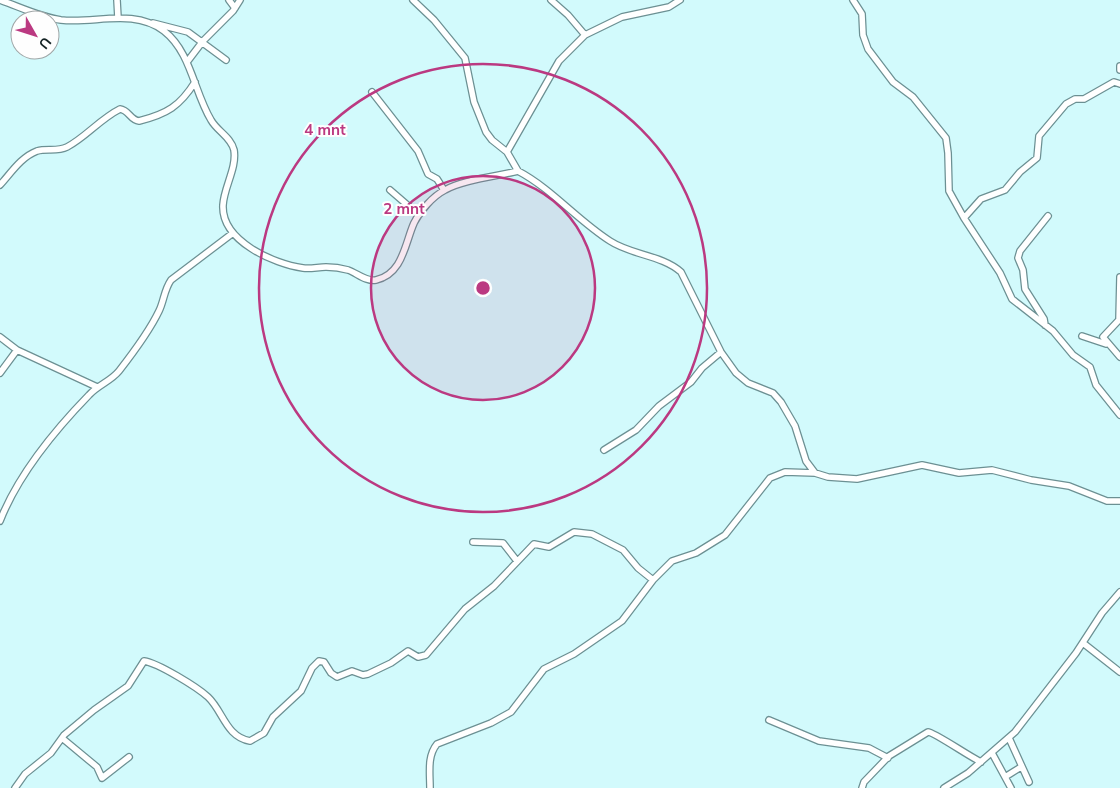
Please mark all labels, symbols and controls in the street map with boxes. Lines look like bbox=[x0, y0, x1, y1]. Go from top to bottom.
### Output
north arrow bbox=[10, 10, 60, 60]
text: U bbox=[35, 33, 55, 53]
text: 4 mnt bbox=[304, 120, 346, 139]
text: 2 mnt bbox=[383, 199, 425, 218]
centre of rings bbox=[474, 279, 492, 297]

